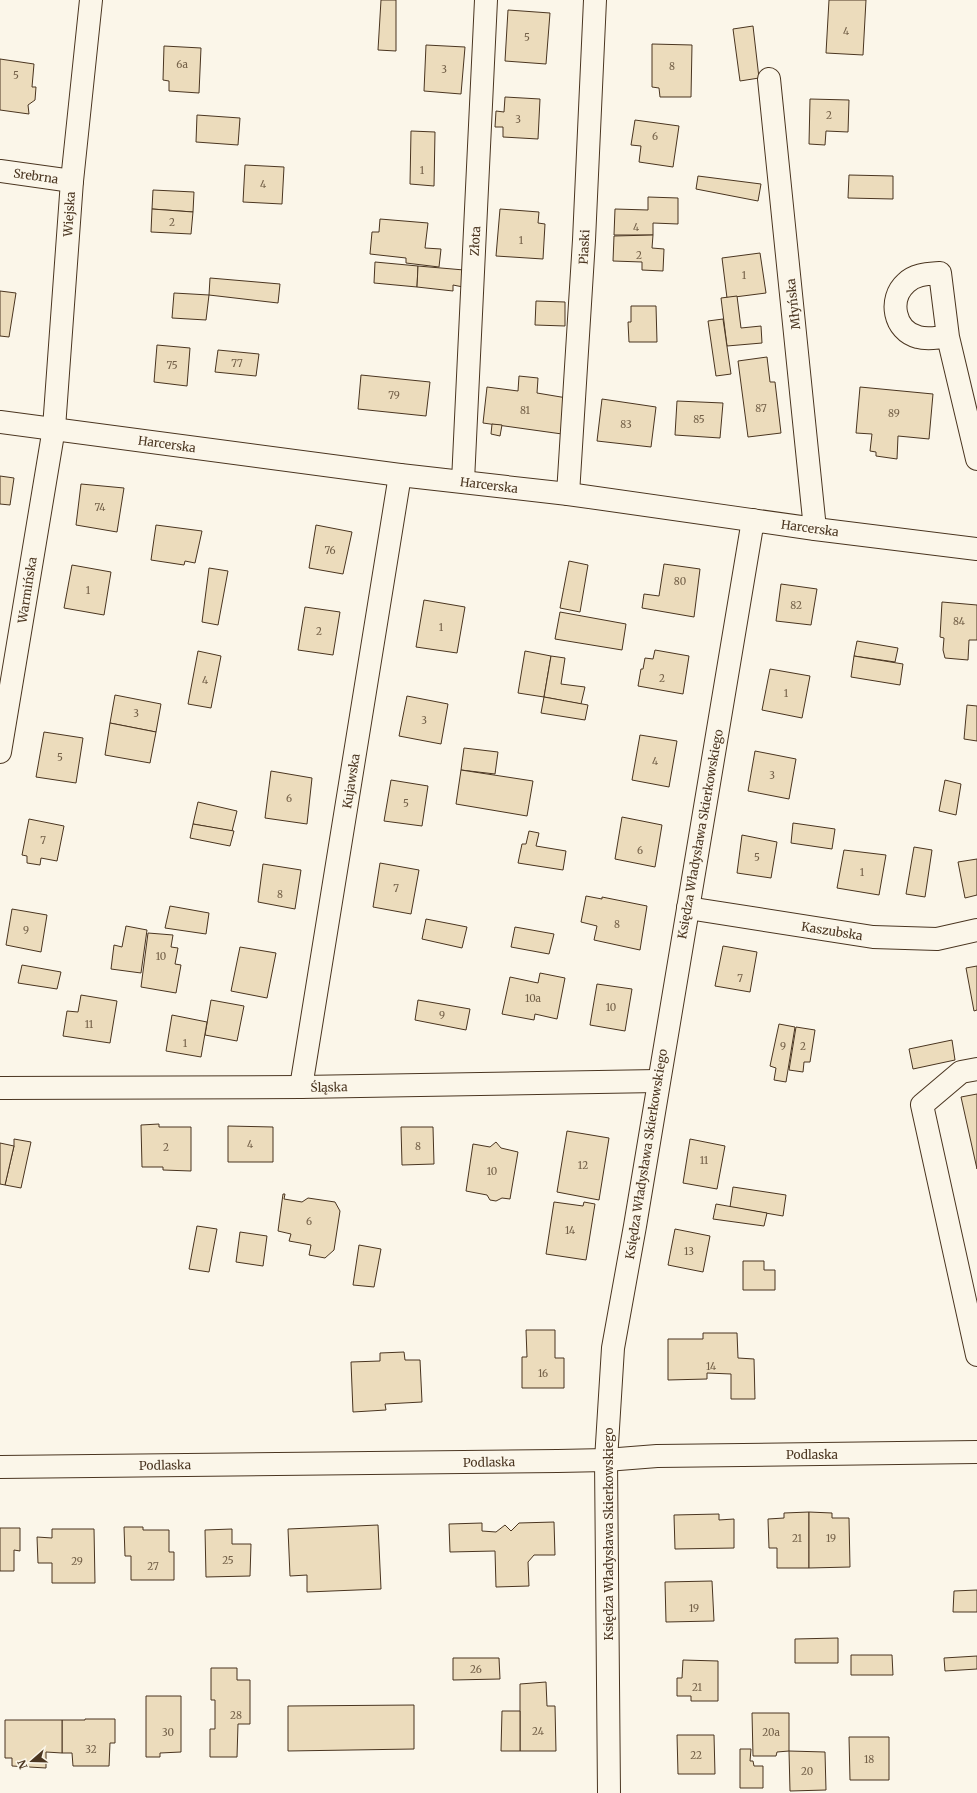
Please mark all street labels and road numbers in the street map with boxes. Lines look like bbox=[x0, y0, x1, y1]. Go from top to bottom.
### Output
street label: Srebrna bbox=[13, 165, 60, 187]
street label: Wiejska bbox=[60, 190, 78, 238]
street label: Złota bbox=[467, 225, 483, 256]
street label: Piaski bbox=[576, 229, 592, 265]
street label: Młyńska bbox=[783, 277, 803, 330]
street label: Harcerska bbox=[137, 433, 197, 456]
street label: Harcerska bbox=[459, 474, 519, 496]
street label: Harcerska bbox=[780, 517, 840, 540]
street label: Warmińska bbox=[14, 555, 40, 625]
street label: Księdza Władysława Skierkowskiego bbox=[674, 728, 726, 940]
street label: Kujawska bbox=[339, 752, 363, 810]
street label: Kaszubska bbox=[800, 919, 864, 943]
street label: Księdza Władysława Skierkowskiego bbox=[622, 1048, 670, 1260]
street label: Śląska bbox=[310, 1079, 348, 1095]
street label: Księdza Władysława Skierkowskiego bbox=[601, 1428, 616, 1640]
street label: Podlaska bbox=[786, 1447, 839, 1462]
street label: Podlaska bbox=[463, 1454, 516, 1470]
street label: Podlaska bbox=[139, 1457, 192, 1473]

